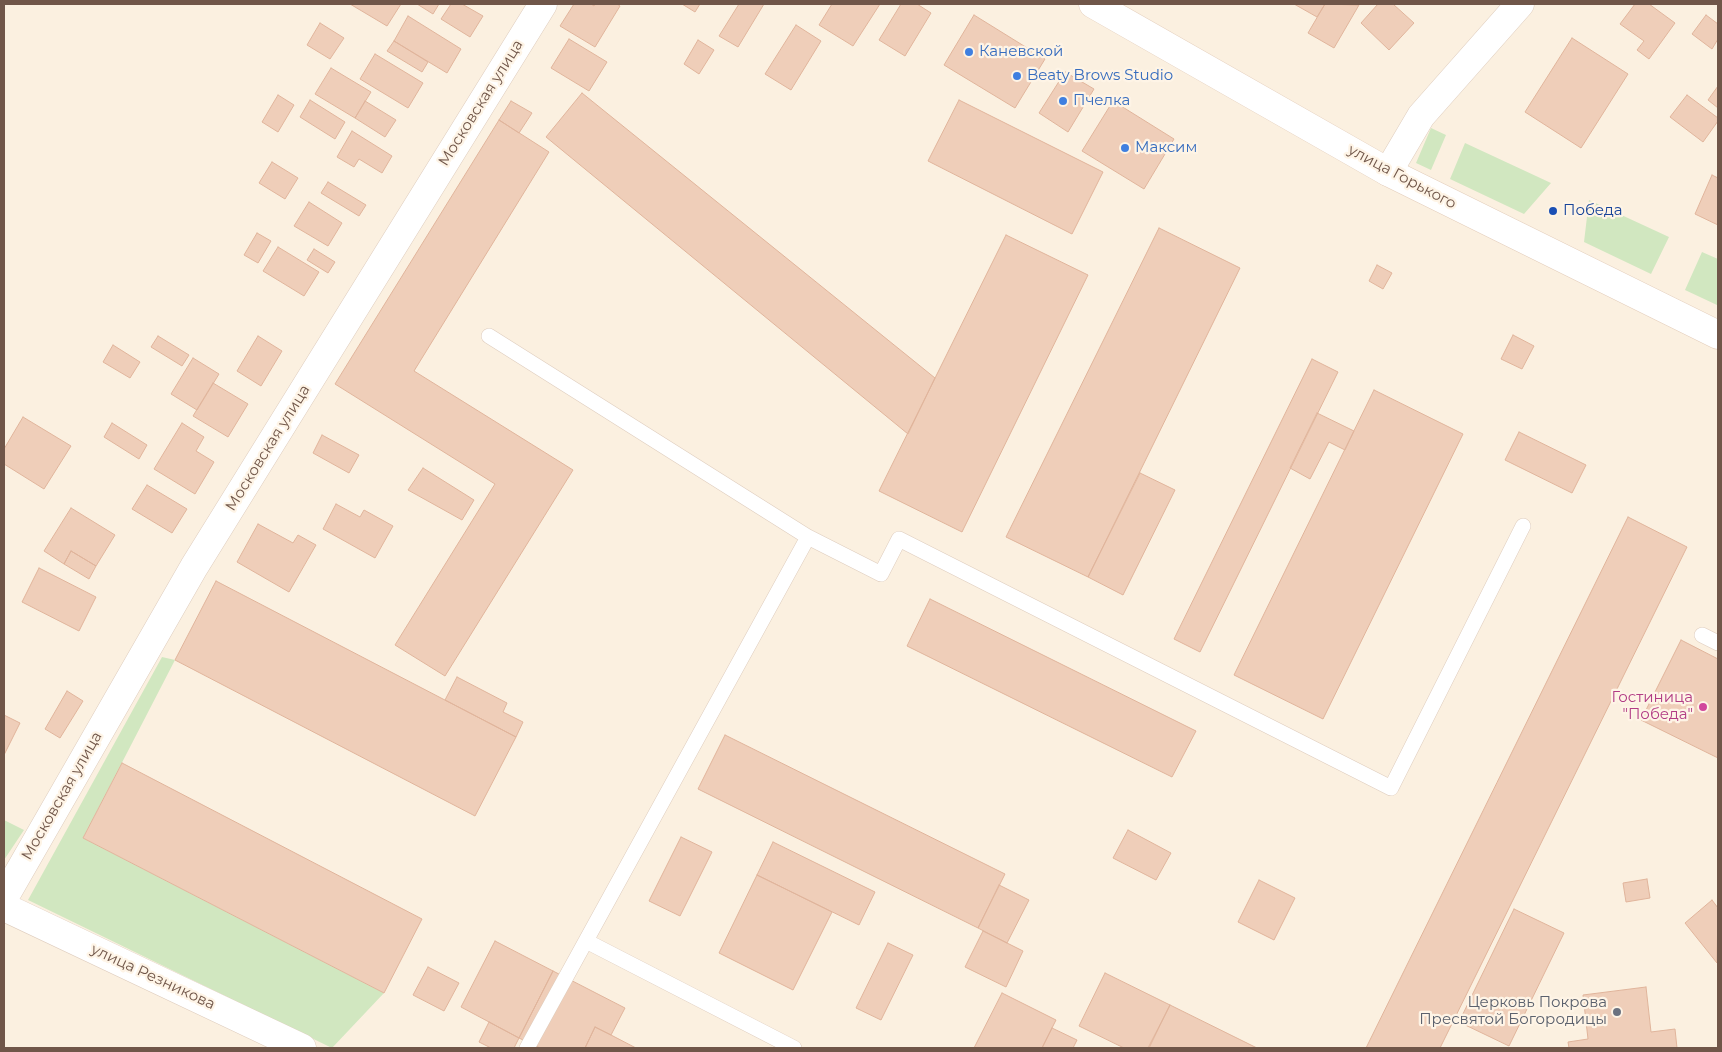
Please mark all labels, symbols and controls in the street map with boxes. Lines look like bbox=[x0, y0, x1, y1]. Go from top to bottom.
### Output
street label: Московская улица bbox=[435, 37, 527, 169]
place label: Каневской bbox=[979, 43, 1063, 61]
marker: Каневской bbox=[963, 46, 975, 58]
place label: Beaty Brows Studio bbox=[1027, 67, 1173, 85]
marker: Beaty Brows Studio bbox=[1011, 70, 1023, 82]
place label: Пчелка bbox=[1073, 92, 1130, 110]
marker: Пчелка bbox=[1057, 95, 1069, 107]
place label: Максим bbox=[1135, 139, 1197, 157]
street label: улица Горького bbox=[1345, 141, 1459, 213]
marker: Максим bbox=[1119, 142, 1131, 154]
place label: Победа bbox=[1563, 202, 1622, 220]
marker: Победа bbox=[1547, 205, 1559, 217]
street label: Московская улица bbox=[222, 382, 314, 514]
place label: Гостиница "Победа" bbox=[1612, 689, 1693, 724]
marker: Гостиница "Победа" bbox=[1697, 701, 1709, 713]
street label: Московская улица bbox=[18, 729, 106, 863]
street label: улица Резникова bbox=[88, 940, 218, 1014]
place label: Церковь Покрова Пресвятой Богородицы bbox=[1419, 994, 1607, 1029]
marker: Церковь Покрова Пресвятой Богородицы bbox=[1611, 1006, 1623, 1018]

